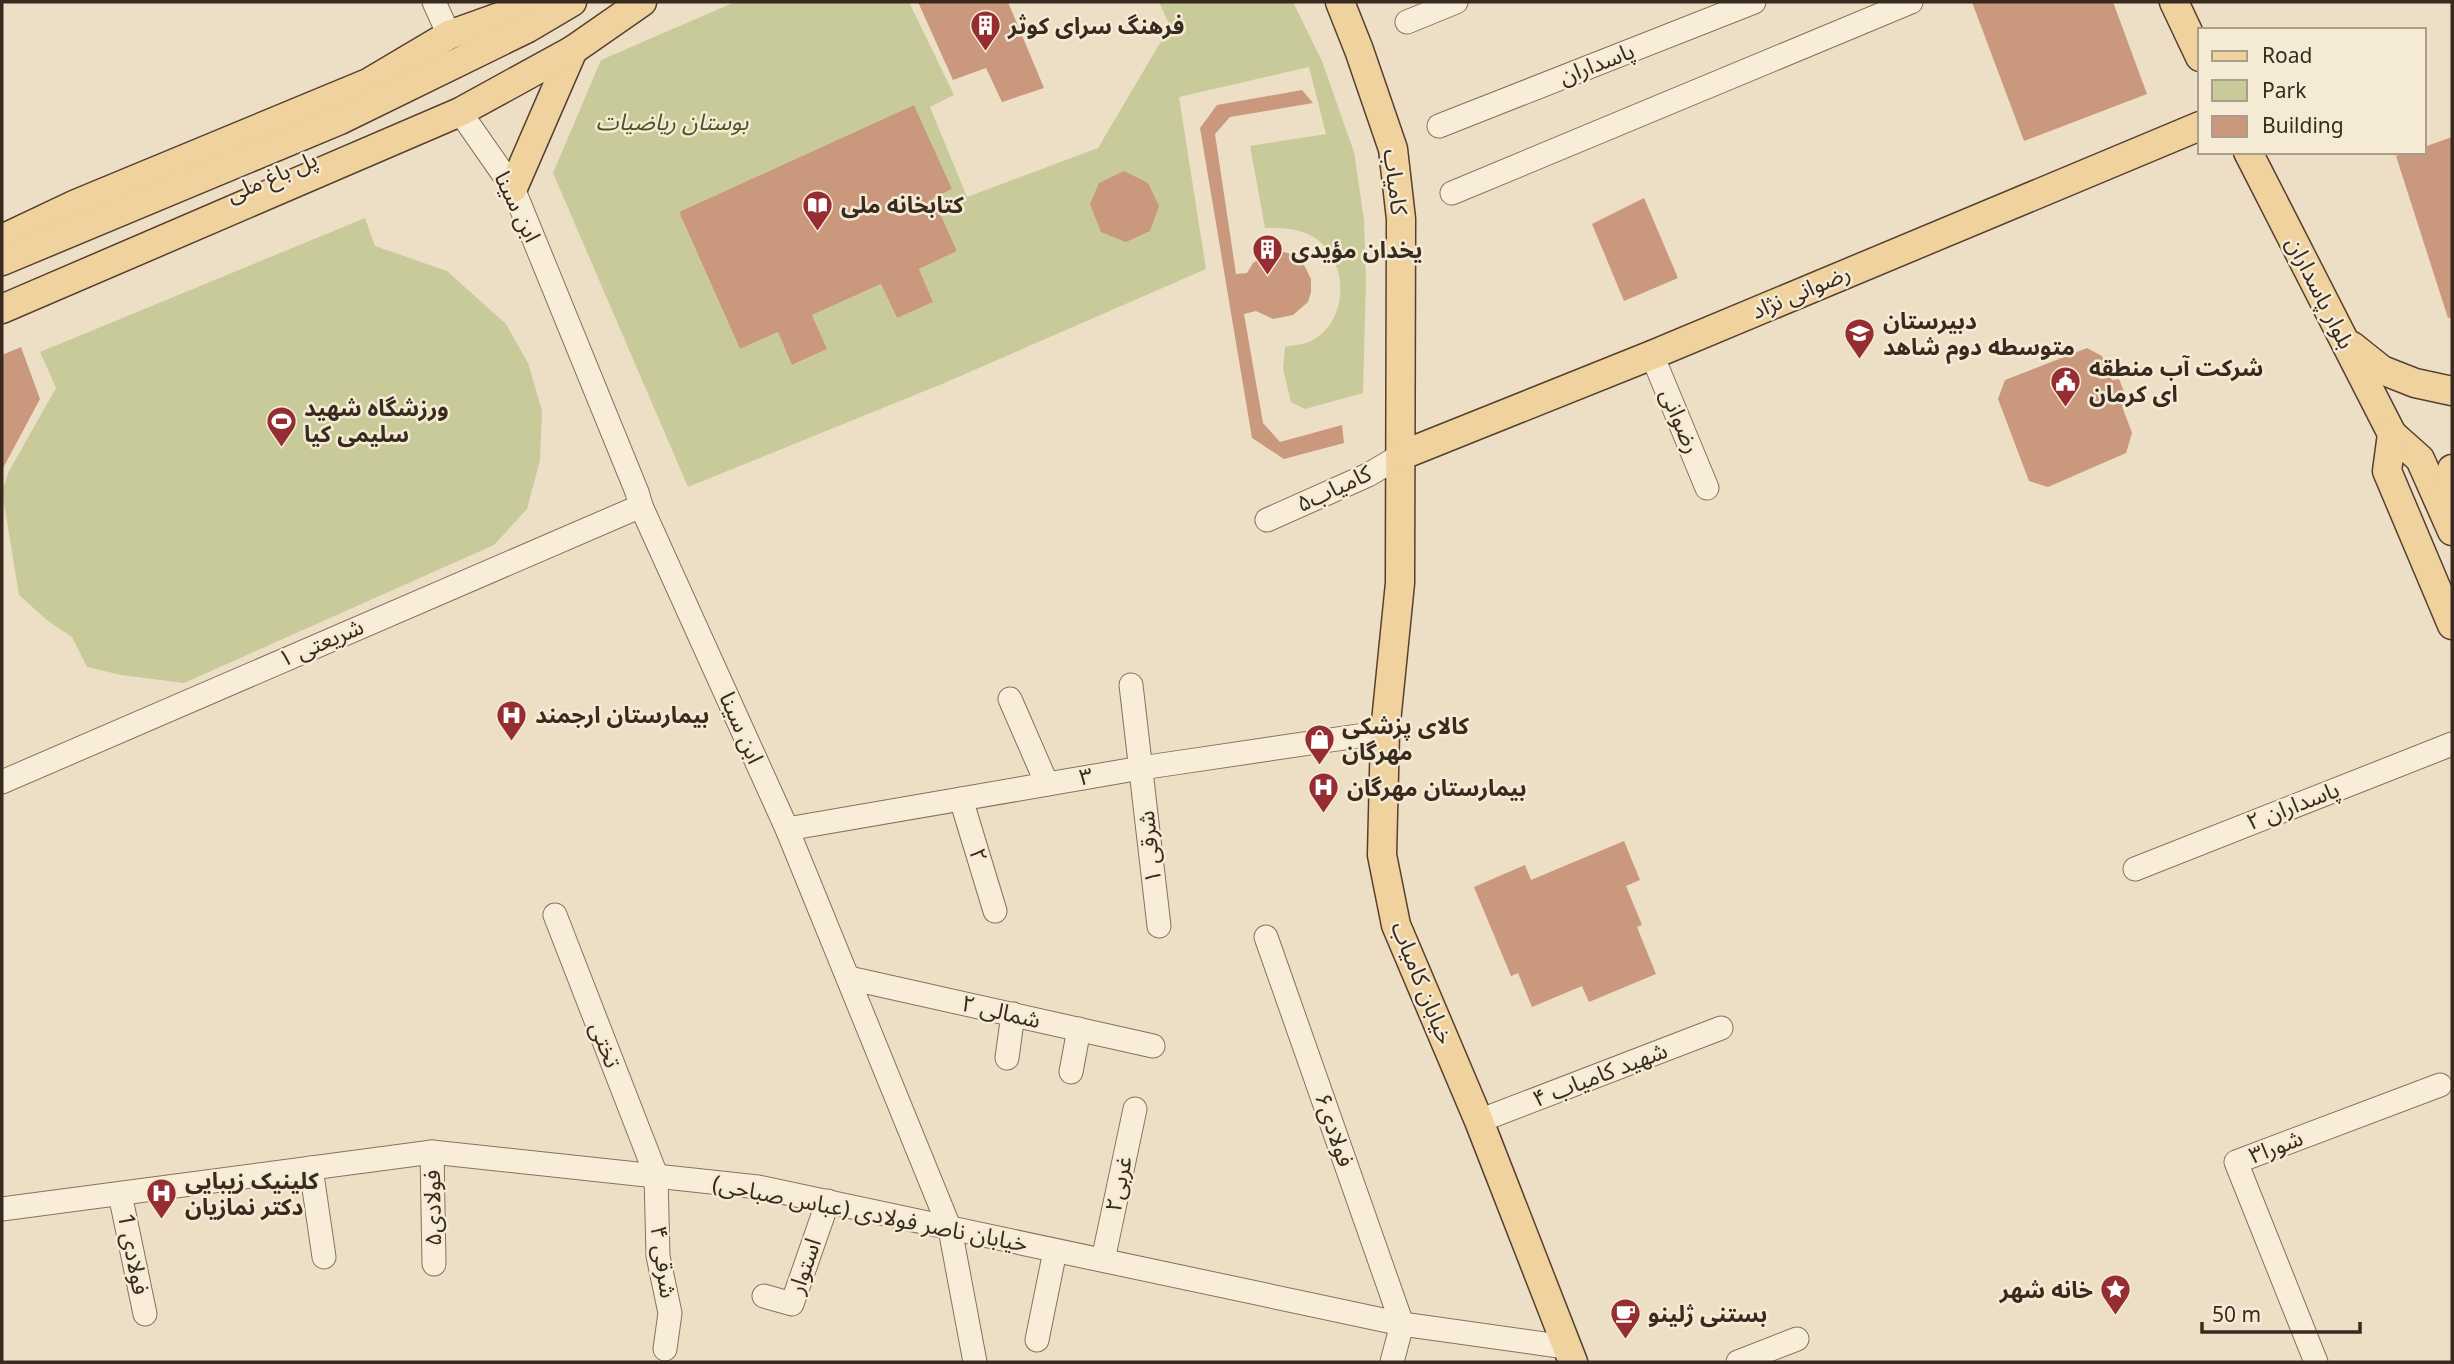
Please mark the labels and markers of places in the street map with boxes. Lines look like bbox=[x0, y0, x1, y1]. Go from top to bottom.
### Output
place label: فرهنگ سرای کوثر bbox=[1007, 2, 1184, 51]
building icon: فرهنگ سرای کوثر bbox=[968, 9, 1002, 53]
place label: کتابخانه ملی bbox=[841, 181, 964, 230]
library icon: کتابخانه ملی bbox=[801, 188, 835, 232]
place label: یخدان مؤیدی bbox=[1291, 226, 1422, 275]
building icon: یخدان مؤیدی bbox=[1251, 233, 1285, 277]
place label: دبیرستان متوسطه دوم شاهد bbox=[1883, 297, 2075, 372]
school or university icon: دبیرستان متوسطه دوم شاهد bbox=[1843, 317, 1877, 361]
place label: شرکت آب منطقه ای کرمان bbox=[2089, 344, 2263, 419]
public building icon: شرکت آب منطقه ای کرمان bbox=[2049, 364, 2083, 408]
place label: ورزشگاه شهید سلیمی کیا bbox=[304, 384, 449, 459]
sports icon: ورزشگاه شهید سلیمی کیا bbox=[264, 404, 298, 448]
place label: بیمارستان ارجمند bbox=[535, 691, 709, 740]
hospital icon: بیمارستان ارجمند bbox=[495, 698, 529, 742]
place label: کالای پزشکی مهرگان bbox=[1342, 702, 1470, 777]
shop icon: کالای پزشکی مهرگان bbox=[1302, 722, 1336, 766]
place label: بیمارستان مهرگان bbox=[1347, 764, 1526, 813]
hospital icon: بیمارستان مهرگان bbox=[1307, 771, 1341, 815]
place label: کلینیک زیبایی دکتر نمازیان bbox=[185, 1157, 319, 1232]
hospital icon: کلینیک زیبایی دکتر نمازیان bbox=[145, 1177, 179, 1221]
place label: خانه شهر bbox=[1999, 1266, 2093, 1315]
place icon: خانه شهر bbox=[2099, 1273, 2133, 1317]
place label: بستنی ژلینو bbox=[1648, 1290, 1767, 1339]
cafe icon: بستنی ژلینو bbox=[1608, 1297, 1642, 1341]

